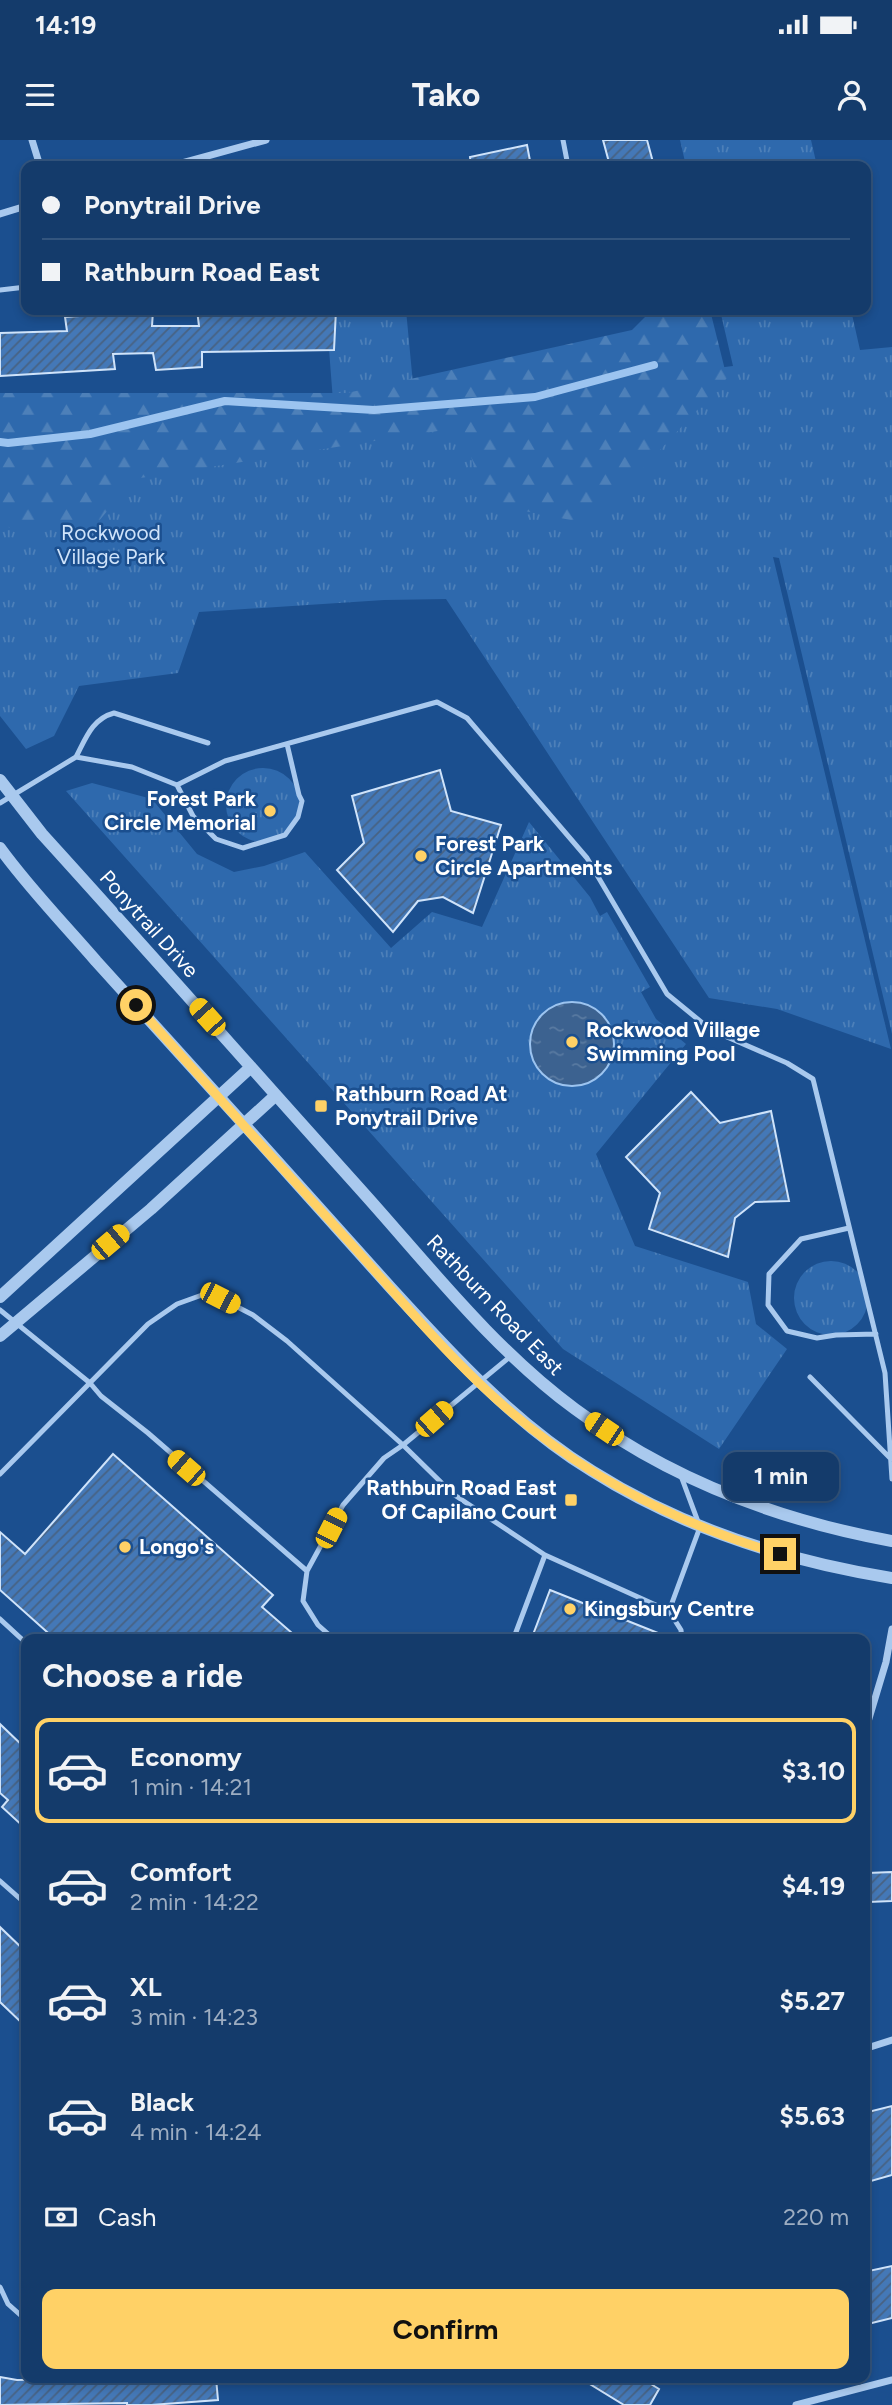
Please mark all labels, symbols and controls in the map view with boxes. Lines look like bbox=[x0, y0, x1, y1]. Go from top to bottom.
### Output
text: 14:19 bbox=[35, 9, 96, 41]
icon: menu bbox=[21, 76, 59, 114]
text: Tako bbox=[412, 76, 480, 114]
icon: person bbox=[833, 76, 871, 114]
text: Ponytrail Drive bbox=[84, 189, 261, 221]
text: Rathburn Road East bbox=[84, 256, 320, 288]
park label: Rockwood Village Park bbox=[57, 520, 166, 569]
place label: Forest Park Circle Memorial bbox=[104, 786, 257, 835]
marker: Forest Park Circle Memorial bbox=[262, 803, 278, 819]
place label: Forest Park Circle Apartments bbox=[435, 831, 612, 880]
marker: Forest Park Circle Apartments bbox=[413, 848, 429, 864]
street label: Ponytrail Drive bbox=[95, 865, 204, 982]
route start bbox=[120, 989, 152, 1021]
car bbox=[186, 994, 229, 1040]
place label: Rockwood Village Swimming Pool bbox=[586, 1017, 760, 1066]
marker: Rockwood Village Swimming Pool bbox=[564, 1034, 580, 1050]
place label: Rathburn Road At Ponytrail Drive bbox=[335, 1081, 507, 1130]
marker: Rathburn Road At Ponytrail Drive bbox=[313, 1098, 329, 1114]
car bbox=[88, 1220, 133, 1264]
street label: Rathburn Road East bbox=[422, 1229, 569, 1380]
car bbox=[197, 1279, 244, 1317]
car bbox=[412, 1397, 457, 1441]
car bbox=[581, 1409, 628, 1449]
car bbox=[164, 1446, 209, 1490]
callout: 1 min bbox=[722, 1452, 838, 1502]
text: 1 min bbox=[754, 1462, 808, 1490]
place label: Rathburn Road East Of Capilano Court bbox=[366, 1475, 557, 1524]
marker: Rathburn Road East Of Capilano Court bbox=[563, 1492, 579, 1508]
car bbox=[313, 1505, 350, 1551]
place label: Longo's bbox=[139, 1534, 214, 1559]
route end bbox=[764, 1538, 796, 1570]
marker: Longo's bbox=[117, 1539, 133, 1555]
place label: Kingsbury Centre bbox=[584, 1596, 755, 1621]
marker: Kingsbury Centre bbox=[562, 1601, 578, 1617]
text: Choose a ride bbox=[42, 1657, 243, 1695]
icon: car bbox=[46, 1739, 109, 1802]
text: Economy bbox=[130, 1741, 242, 1773]
text: $3.10 bbox=[782, 1755, 845, 1787]
text: 1 min · 14:21 bbox=[130, 1773, 252, 1801]
icon: car bbox=[46, 1854, 109, 1917]
text: Comfort bbox=[130, 1856, 232, 1888]
text: $4.19 bbox=[782, 1870, 845, 1902]
text: 2 min · 14:22 bbox=[130, 1888, 259, 1916]
icon: car bbox=[46, 1969, 109, 2032]
text: XL bbox=[130, 1971, 162, 2003]
text: $5.27 bbox=[780, 1985, 845, 2017]
text: 3 min · 14:23 bbox=[130, 2003, 258, 2031]
icon: car bbox=[46, 2084, 109, 2147]
text: Black bbox=[130, 2086, 194, 2118]
text: $5.63 bbox=[780, 2100, 845, 2132]
text: 4 min · 14:24 bbox=[130, 2118, 262, 2146]
icon: cash bbox=[42, 2198, 80, 2236]
text: Cash bbox=[98, 2201, 157, 2233]
text: 220 m bbox=[783, 2203, 849, 2231]
button: Confirm bbox=[42, 2289, 849, 2369]

